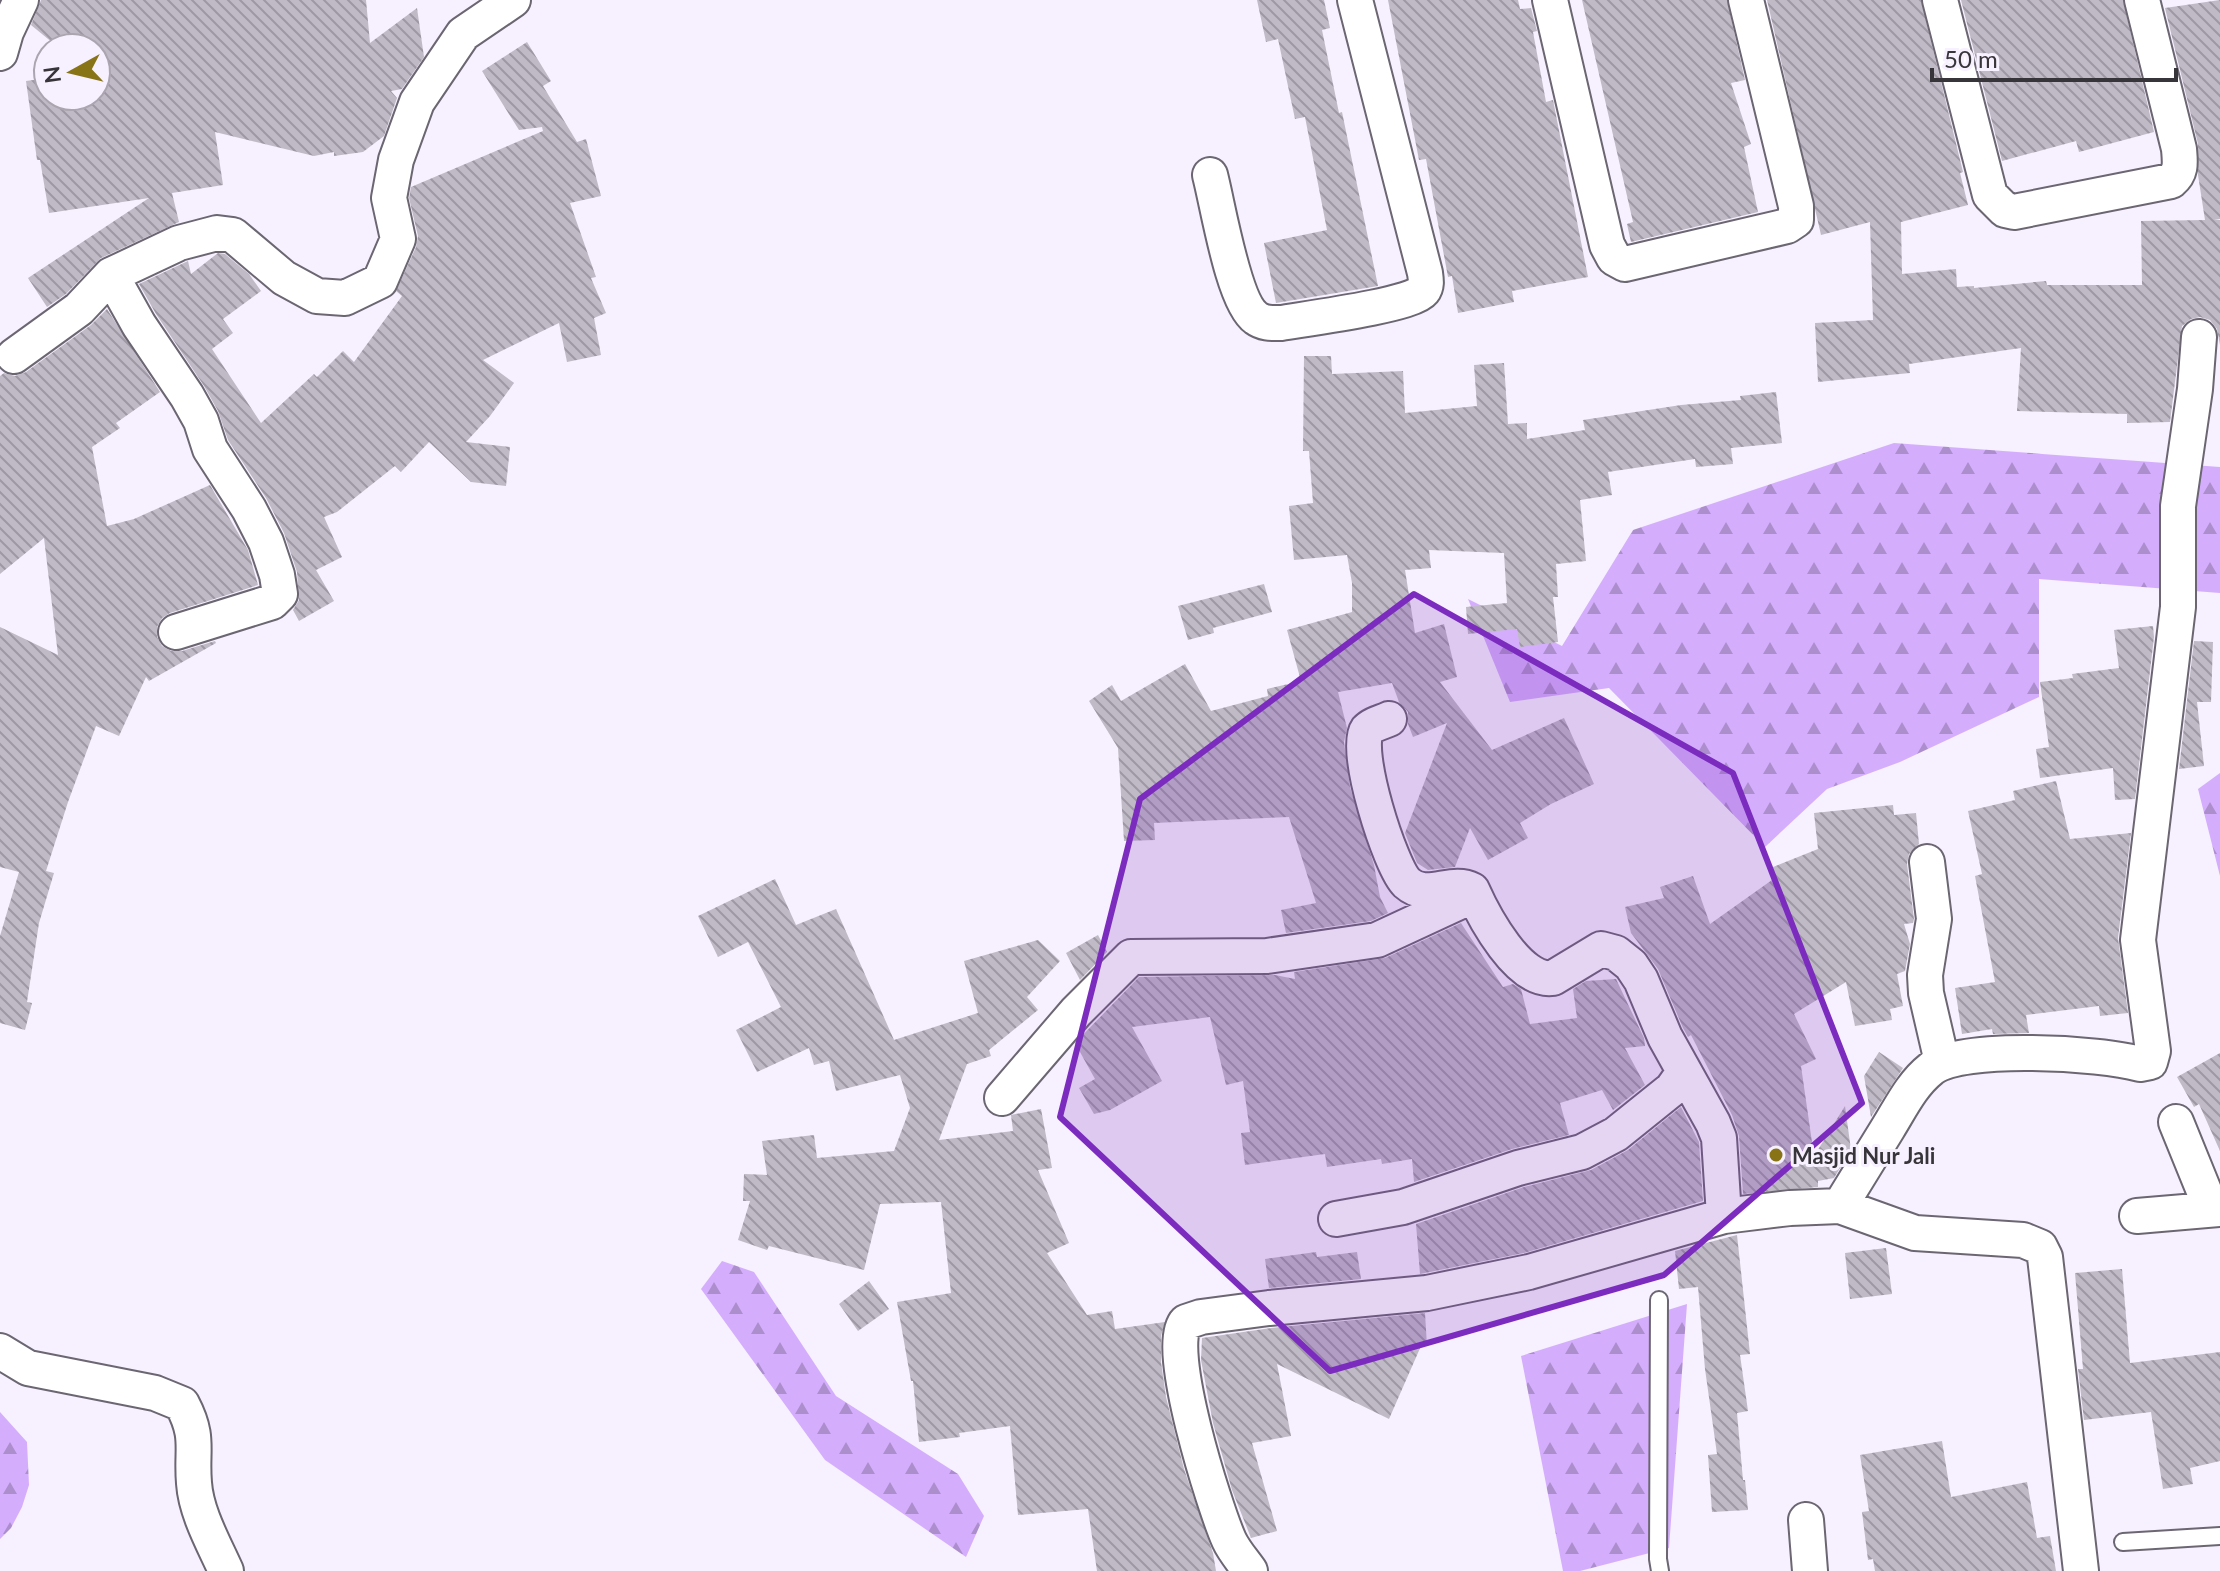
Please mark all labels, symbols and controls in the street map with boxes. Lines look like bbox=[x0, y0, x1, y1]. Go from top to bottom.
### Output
north arrow bbox=[32, 32, 112, 112]
scale bar bbox=[1932, 32, 2176, 82]
text: 50 m bbox=[1944, 44, 1998, 73]
text: N bbox=[37, 65, 66, 85]
place label: Masjid Nur Jali bbox=[1792, 1142, 1935, 1169]
marker: Masjid Nur Jali bbox=[1767, 1146, 1785, 1164]

